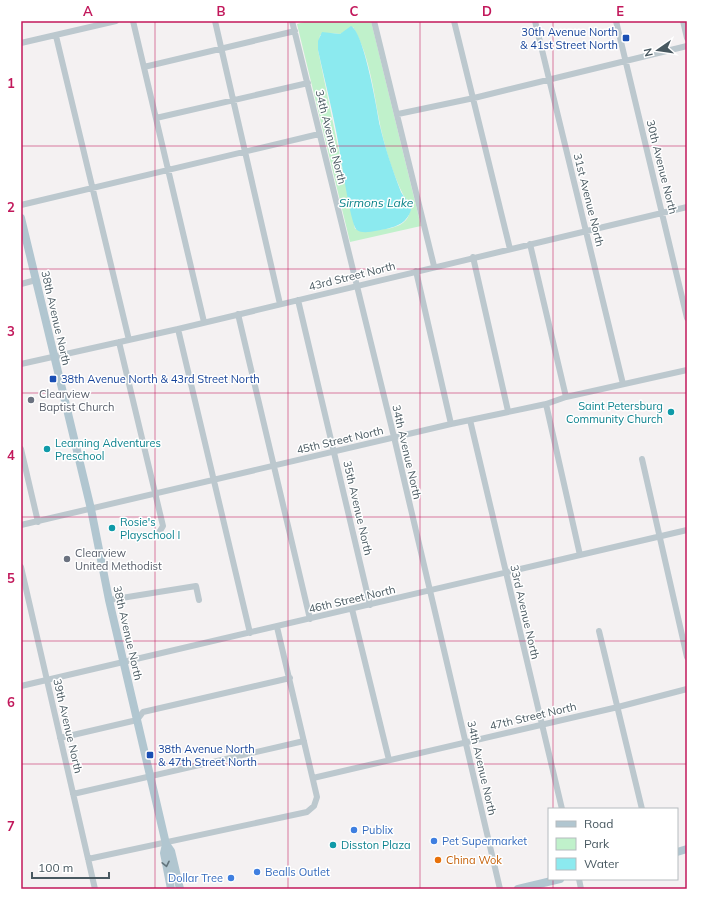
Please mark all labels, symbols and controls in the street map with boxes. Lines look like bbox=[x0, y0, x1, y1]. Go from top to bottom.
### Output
text: A bbox=[83, 3, 93, 19]
text: B bbox=[217, 3, 226, 19]
text: C bbox=[350, 3, 359, 19]
text: D bbox=[482, 3, 492, 19]
text: E bbox=[616, 3, 624, 19]
place label: 30th Avenue North & 41st Street North bbox=[520, 25, 618, 52]
north arrow bbox=[638, 30, 678, 70]
marker: 30th Avenue North & 41st Street North bbox=[621, 33, 631, 43]
text: N bbox=[641, 47, 656, 58]
text: 1 bbox=[7, 75, 15, 91]
street label: 34th Avenue North bbox=[313, 88, 349, 186]
street label: 30th Avenue North bbox=[644, 118, 680, 216]
street label: 31st Avenue North bbox=[571, 152, 607, 248]
water label: Sirmons Lake bbox=[339, 195, 414, 210]
text: 2 bbox=[7, 199, 15, 215]
street label: 43rd Street North bbox=[307, 258, 397, 294]
street label: 38th Avenue North bbox=[38, 269, 74, 367]
text: 3 bbox=[7, 323, 15, 339]
place label: 38th Avenue North & 43rd Street North bbox=[61, 372, 260, 386]
marker: 38th Avenue North & 43rd Street North bbox=[48, 374, 58, 384]
place label: Clearview Baptist Church bbox=[39, 387, 114, 414]
marker: Clearview Baptist Church bbox=[26, 395, 36, 405]
place label: Saint Petersburg Community Church bbox=[566, 399, 663, 426]
street label: 34th Avenue North bbox=[389, 403, 425, 501]
marker: Saint Petersburg Community Church bbox=[666, 407, 676, 417]
street label: 45th Street North bbox=[295, 423, 385, 457]
place label: Learning Adventures Preschool bbox=[55, 436, 161, 463]
marker: Learning Adventures Preschool bbox=[42, 444, 52, 454]
text: 4 bbox=[7, 447, 15, 463]
street label: 35th Avenue North bbox=[340, 459, 376, 557]
place label: Rosie's Playschool I bbox=[120, 515, 180, 542]
marker: Rosie's Playschool I bbox=[107, 523, 117, 533]
place label: Clearview United Methodist bbox=[75, 546, 162, 573]
marker: Clearview United Methodist bbox=[62, 554, 72, 564]
street label: 33rd Avenue North bbox=[507, 563, 543, 661]
text: 5 bbox=[7, 570, 15, 586]
street label: 46th Street North bbox=[307, 582, 397, 616]
street label: 38th Avenue North bbox=[110, 584, 146, 682]
street label: 39th Avenue North bbox=[50, 677, 86, 775]
text: 6 bbox=[7, 694, 15, 710]
street label: 47th Street North bbox=[488, 699, 578, 733]
street label: 34th Avenue North bbox=[464, 719, 500, 817]
place label: 38th Avenue North & 47th Street North bbox=[158, 742, 257, 769]
marker: 38th Avenue North & 47th Street North bbox=[145, 750, 155, 760]
legend bbox=[548, 808, 678, 880]
text: Road bbox=[584, 816, 613, 831]
text: 7 bbox=[7, 818, 15, 834]
place label: Publix bbox=[362, 823, 393, 837]
marker: Publix bbox=[349, 825, 359, 835]
place label: Pet Supermarket bbox=[442, 834, 527, 848]
marker: Pet Supermarket bbox=[429, 836, 439, 846]
text: Park bbox=[584, 836, 610, 851]
place label: Disston Plaza bbox=[341, 838, 411, 852]
marker: Disston Plaza bbox=[328, 840, 338, 850]
place label: China Wok bbox=[446, 853, 502, 867]
scale bar bbox=[32, 854, 109, 880]
marker: China Wok bbox=[433, 855, 443, 865]
text: Water bbox=[584, 856, 620, 871]
text: 100 m bbox=[38, 860, 73, 875]
one-way arrow bbox=[161, 861, 170, 867]
place label: Bealls Outlet bbox=[265, 865, 330, 879]
marker: Bealls Outlet bbox=[252, 867, 262, 877]
place label: Dollar Tree bbox=[168, 871, 223, 885]
marker: Dollar Tree bbox=[226, 873, 236, 883]

